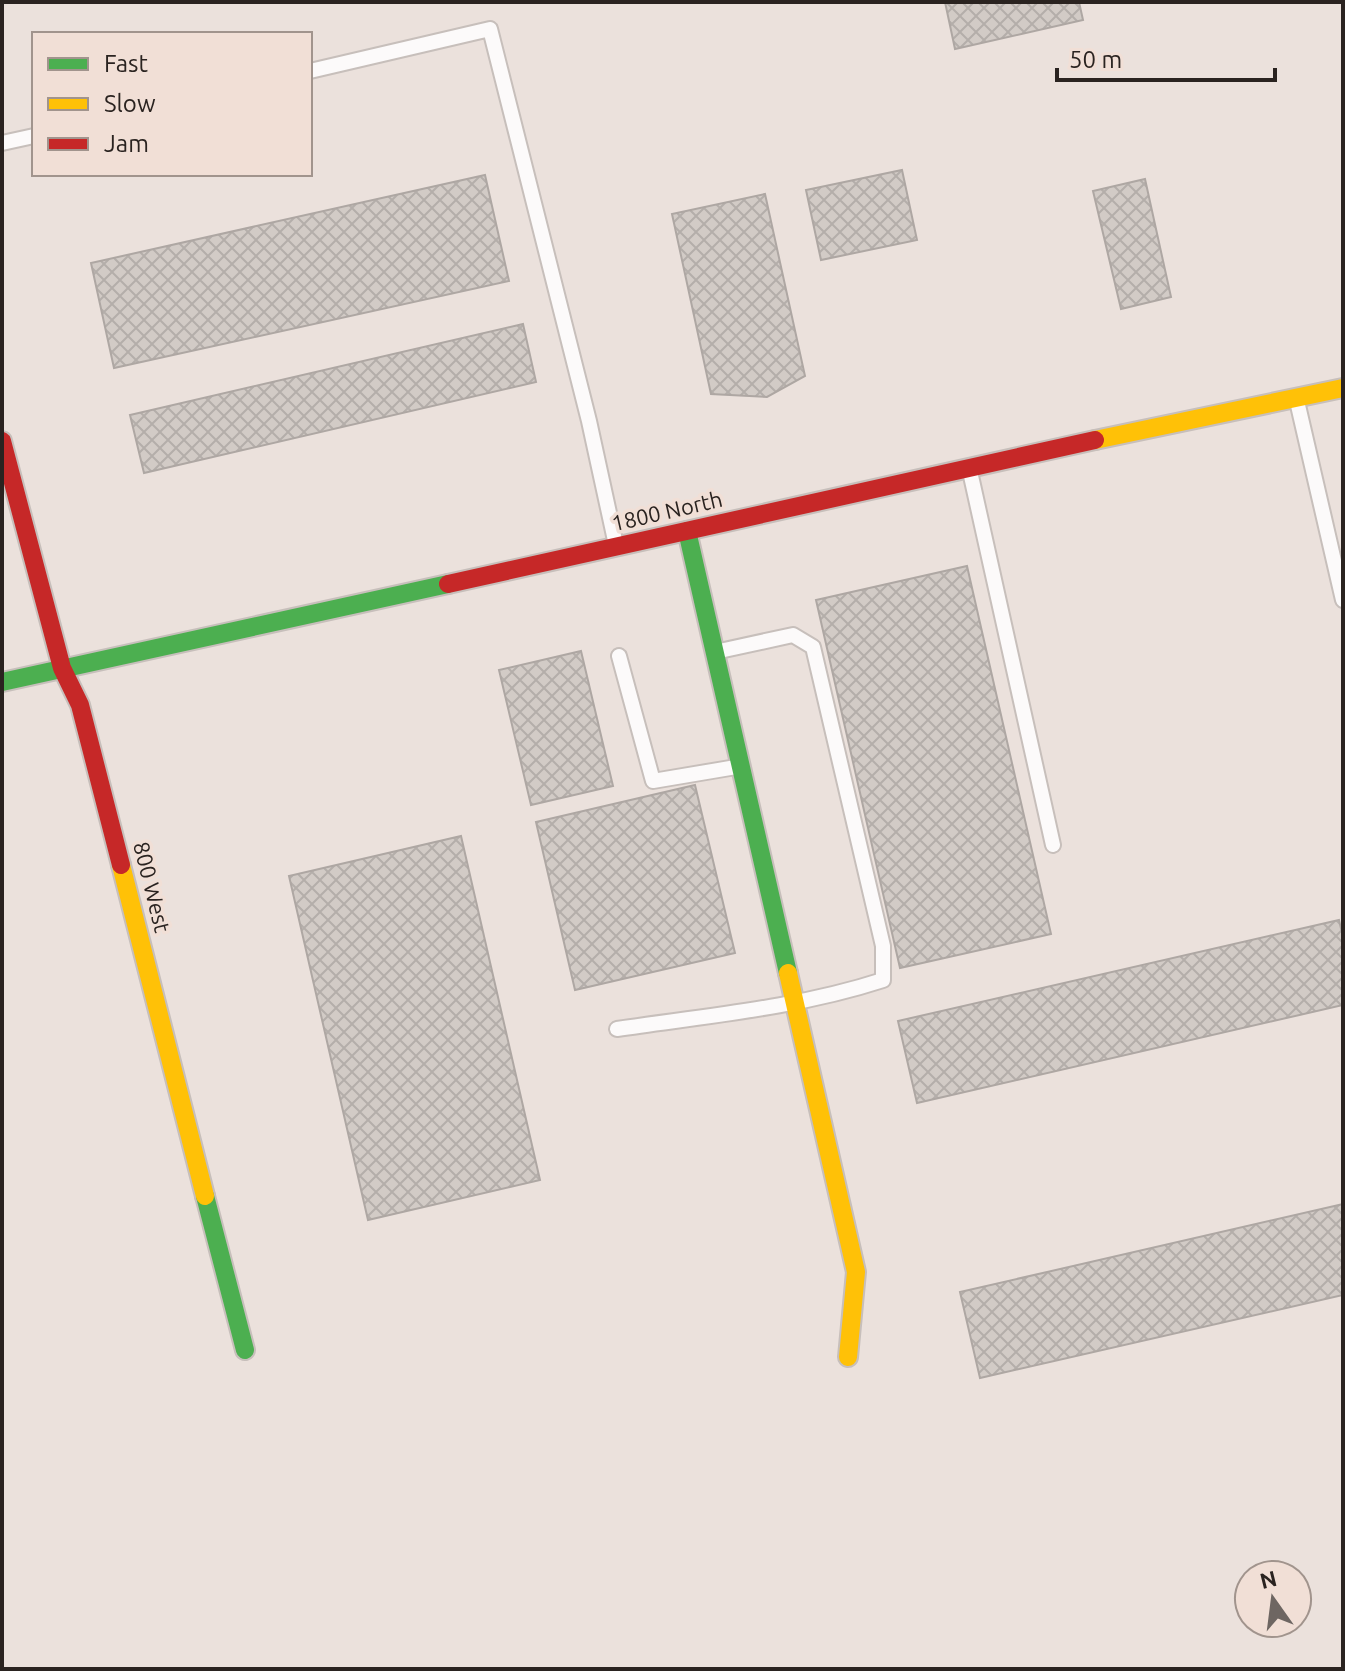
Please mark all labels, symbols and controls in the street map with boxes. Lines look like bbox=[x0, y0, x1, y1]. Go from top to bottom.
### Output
legend bbox=[32, 32, 312, 176]
scale bar bbox=[1057, 32, 1275, 82]
text: 50 m bbox=[1069, 46, 1122, 73]
text: Fast bbox=[104, 50, 148, 77]
text: Slow bbox=[104, 90, 156, 117]
text: Jam bbox=[104, 130, 149, 157]
street label: 1800 North bbox=[609, 486, 725, 535]
street label: 800 West bbox=[129, 839, 176, 935]
north arrow bbox=[1233, 1559, 1313, 1639]
text: N bbox=[1257, 1565, 1279, 1593]

